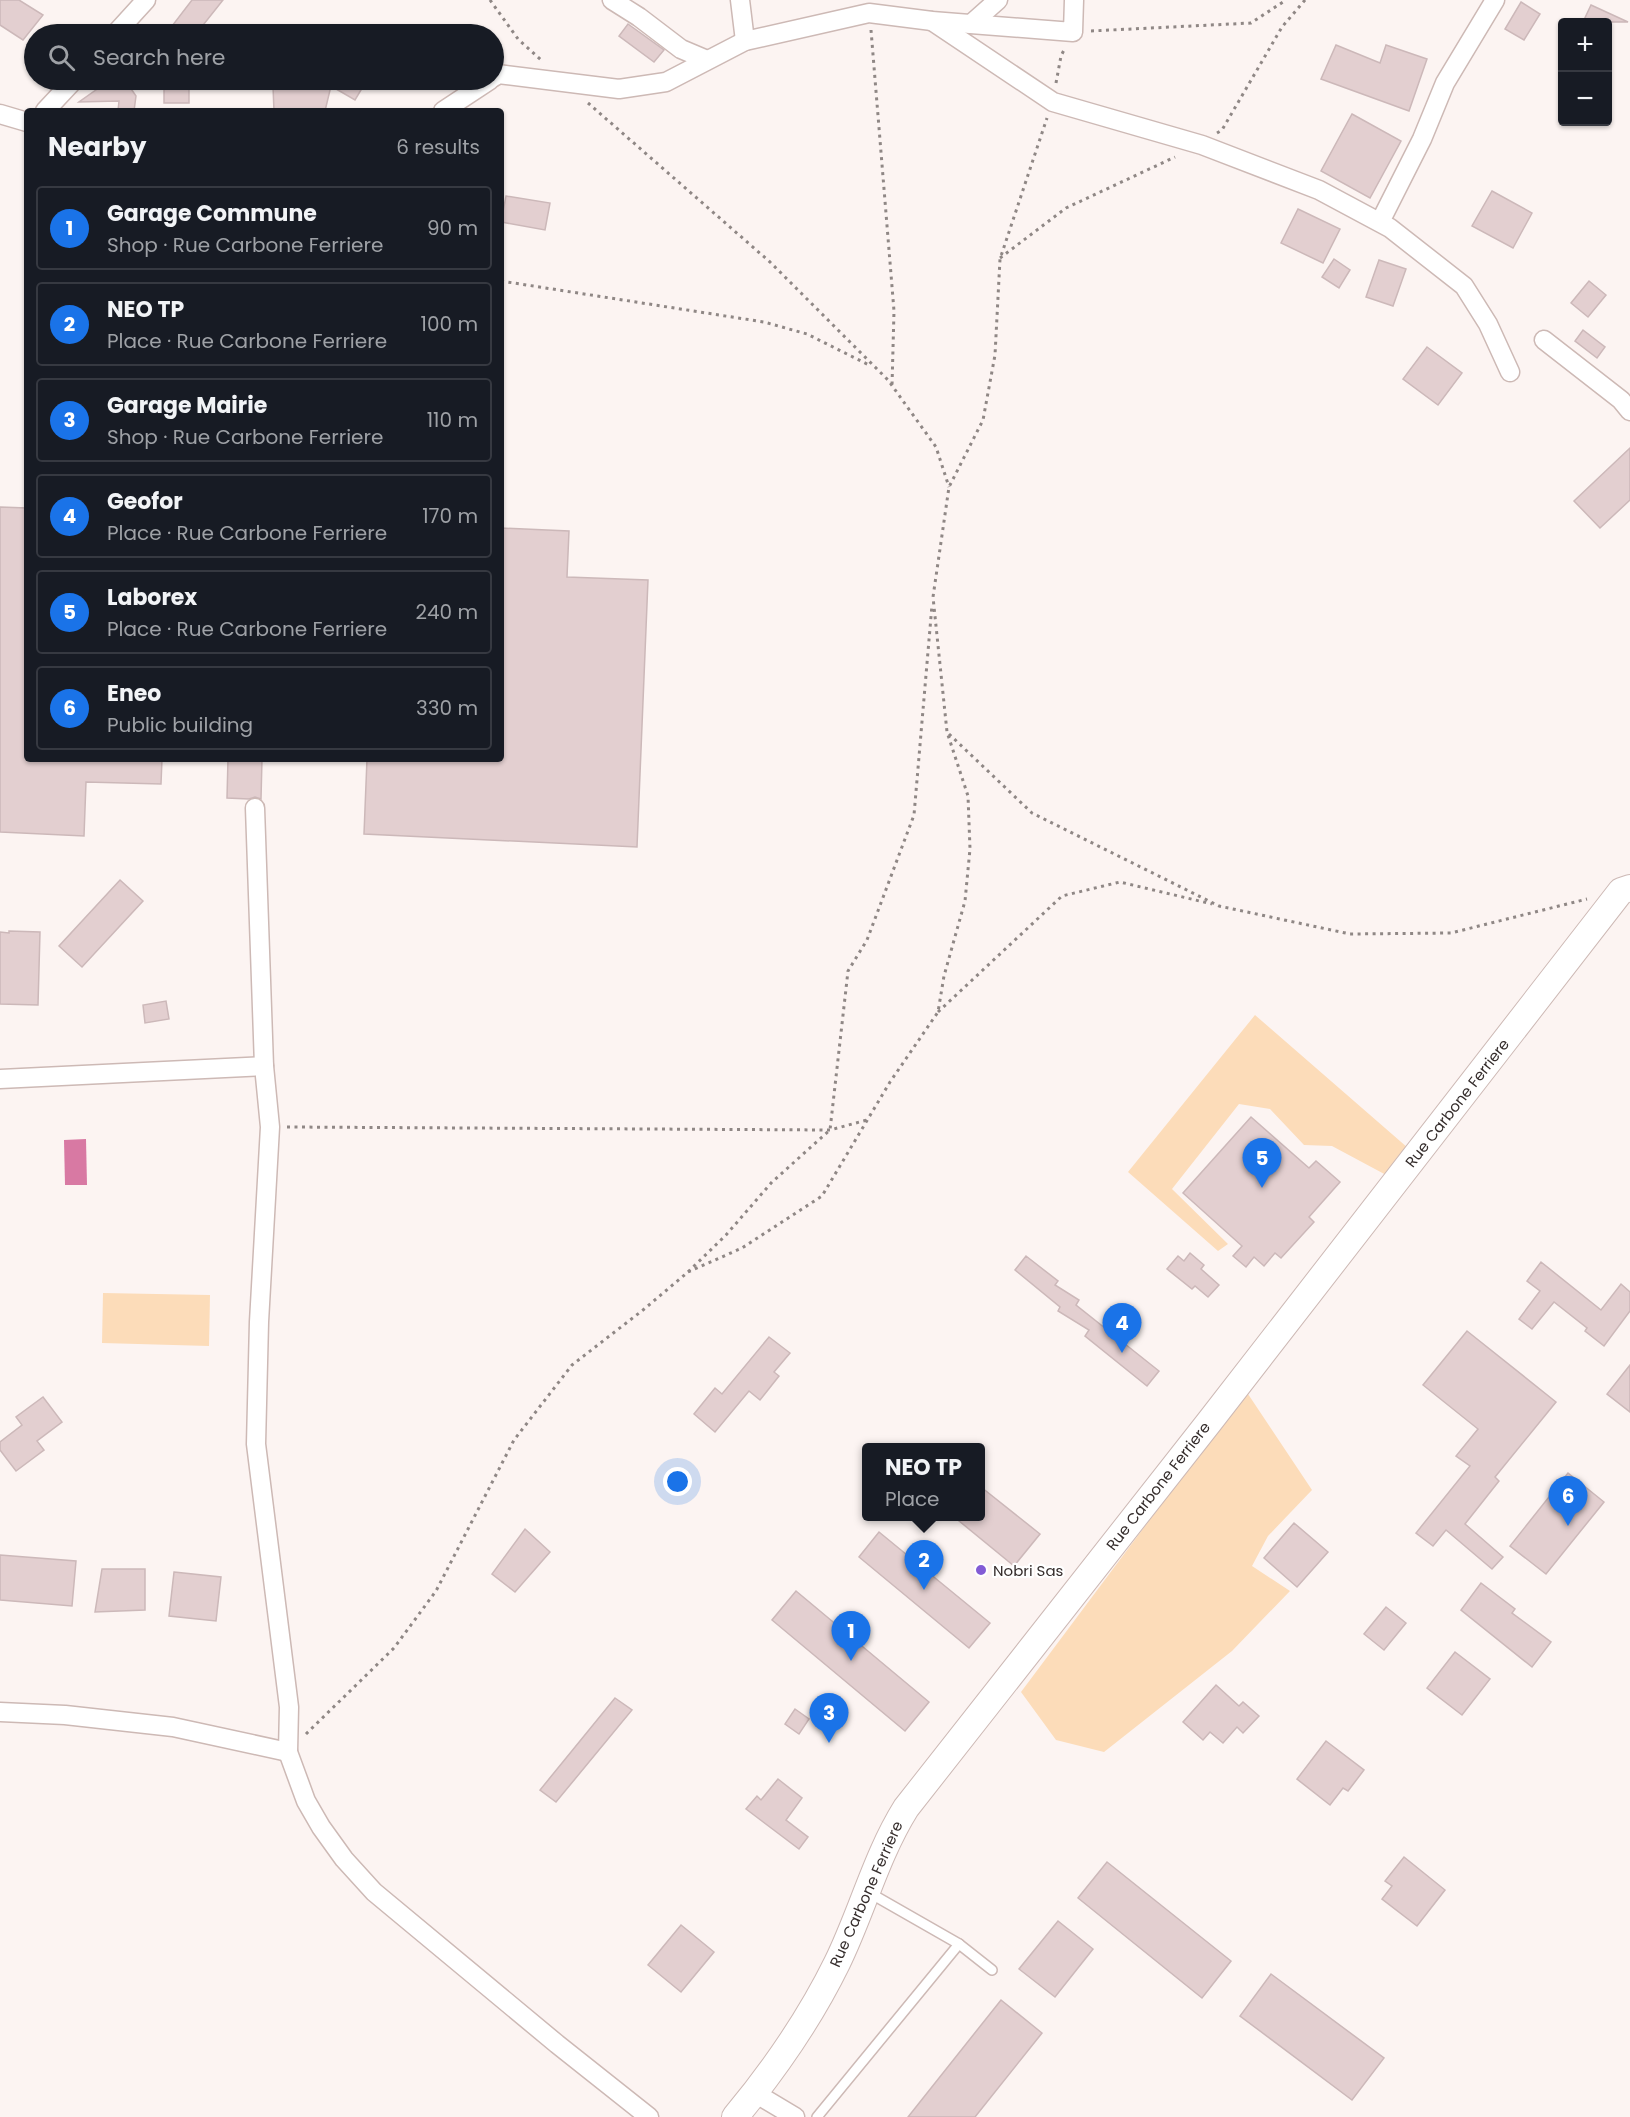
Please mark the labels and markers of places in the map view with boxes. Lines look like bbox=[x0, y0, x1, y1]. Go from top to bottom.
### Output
pin: 5 bbox=[1242, 1138, 1282, 1188]
pin: 4 bbox=[1102, 1304, 1142, 1353]
pin: 6 bbox=[1548, 1476, 1588, 1526]
pin: 2 bbox=[904, 1540, 944, 1590]
place label: Nobri Sas bbox=[993, 1560, 1064, 1581]
marker: Nobri Sas bbox=[974, 1563, 988, 1577]
pin: 1 bbox=[832, 1612, 870, 1661]
pin: 3 bbox=[810, 1694, 848, 1743]

